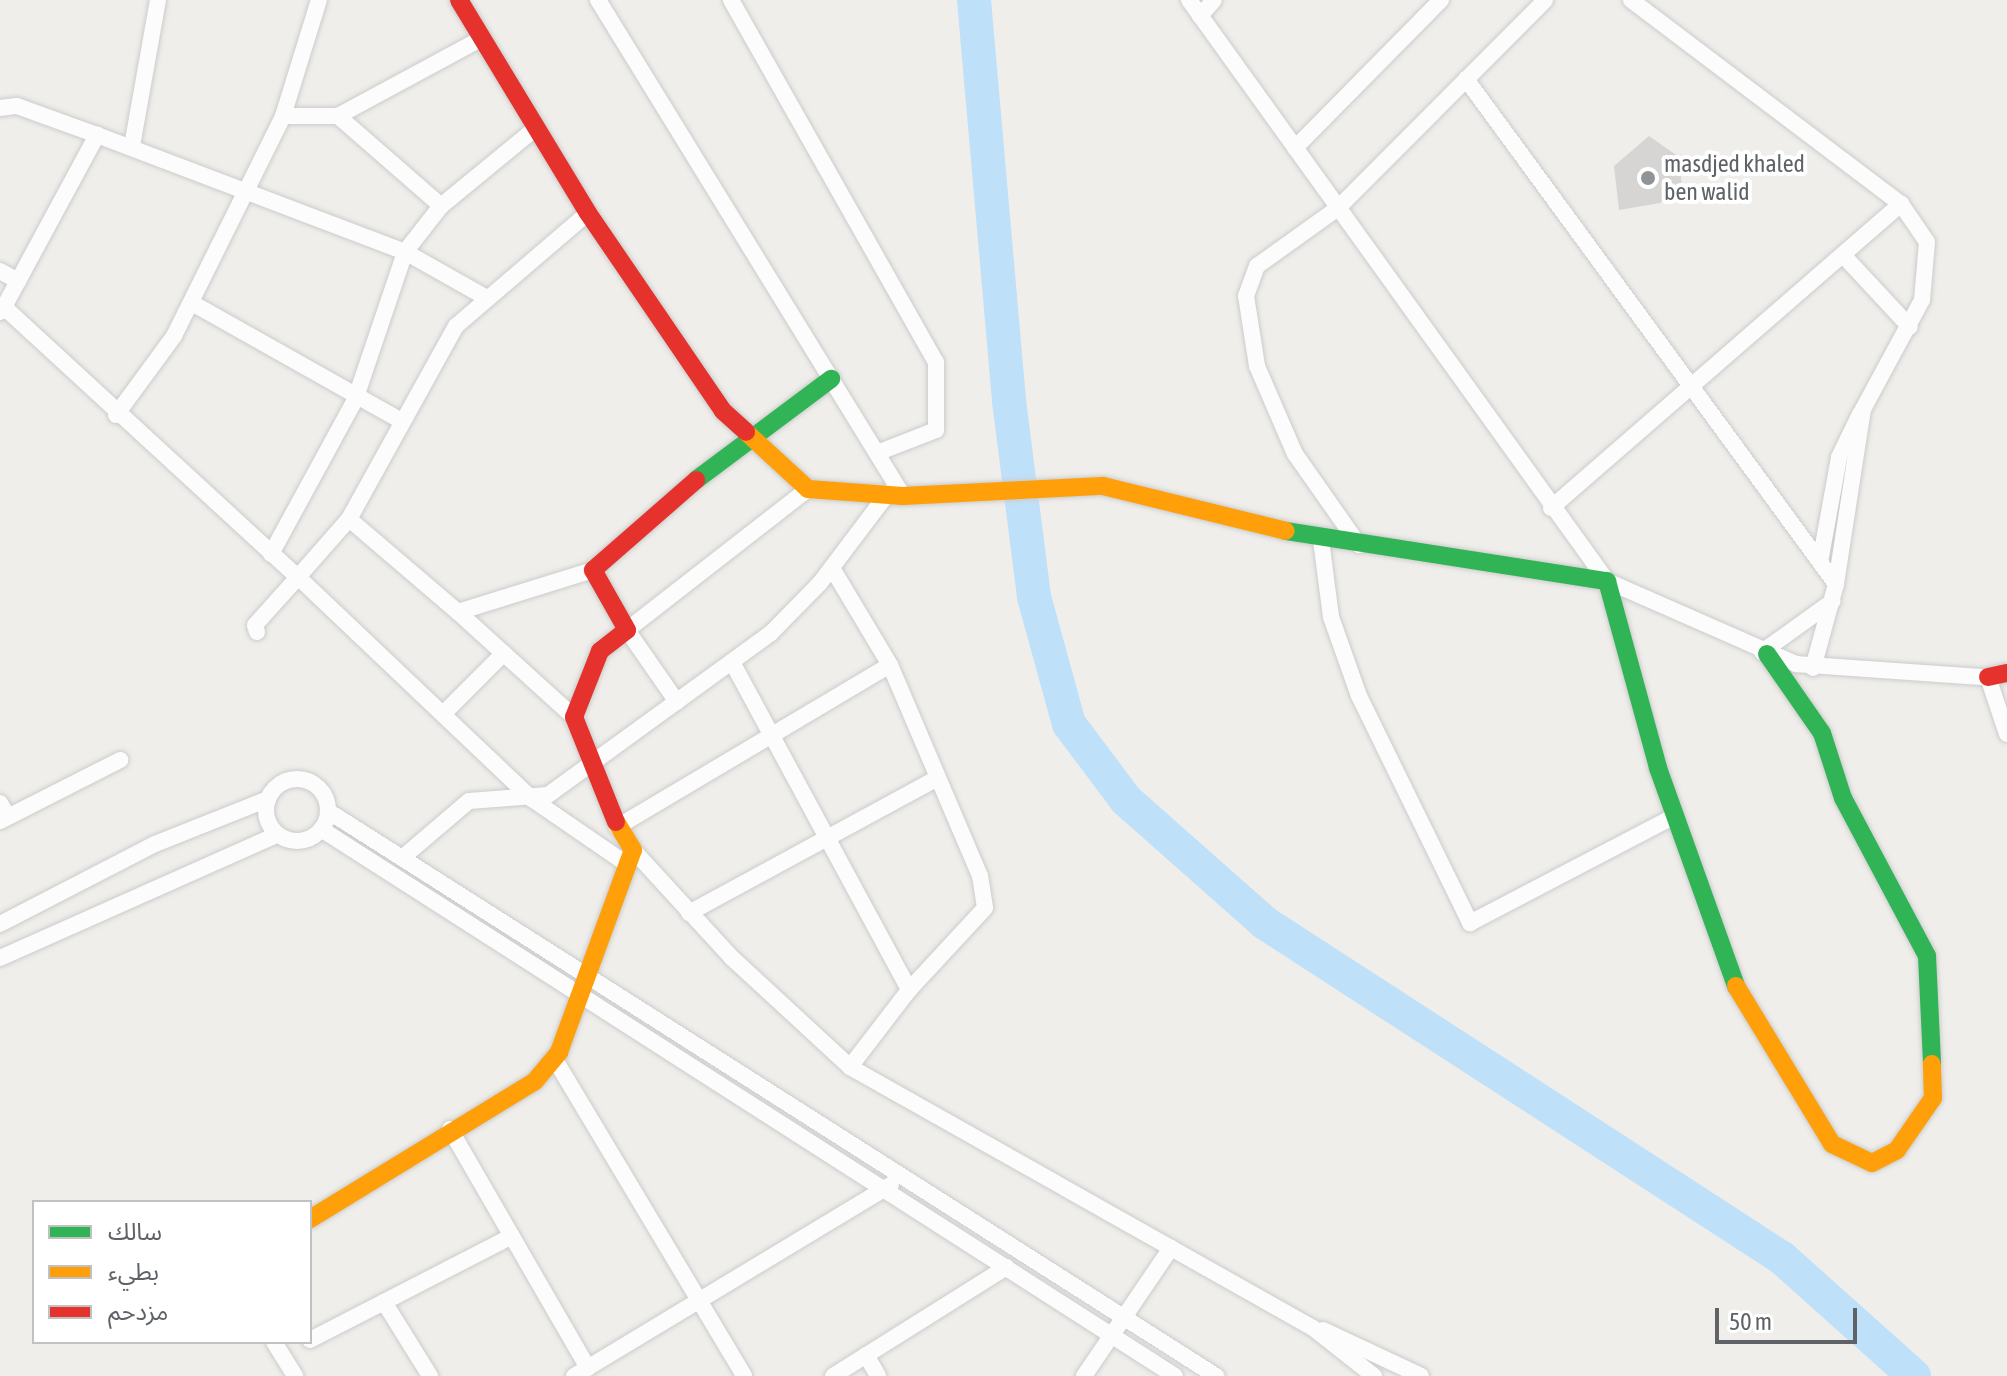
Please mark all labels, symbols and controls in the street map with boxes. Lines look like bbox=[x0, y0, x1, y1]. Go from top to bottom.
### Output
place label: masdjed khaled ben walid bbox=[1664, 150, 1805, 206]
marker: masdjed khaled ben walid bbox=[1639, 169, 1657, 187]
legend bbox=[32, 1200, 312, 1344]
text: سالك bbox=[108, 1218, 162, 1245]
text: بطيء bbox=[108, 1258, 159, 1285]
scale bar bbox=[1719, 1292, 1861, 1342]
text: مزدحم bbox=[108, 1298, 168, 1325]
text: 50 m bbox=[1729, 1308, 1772, 1335]

